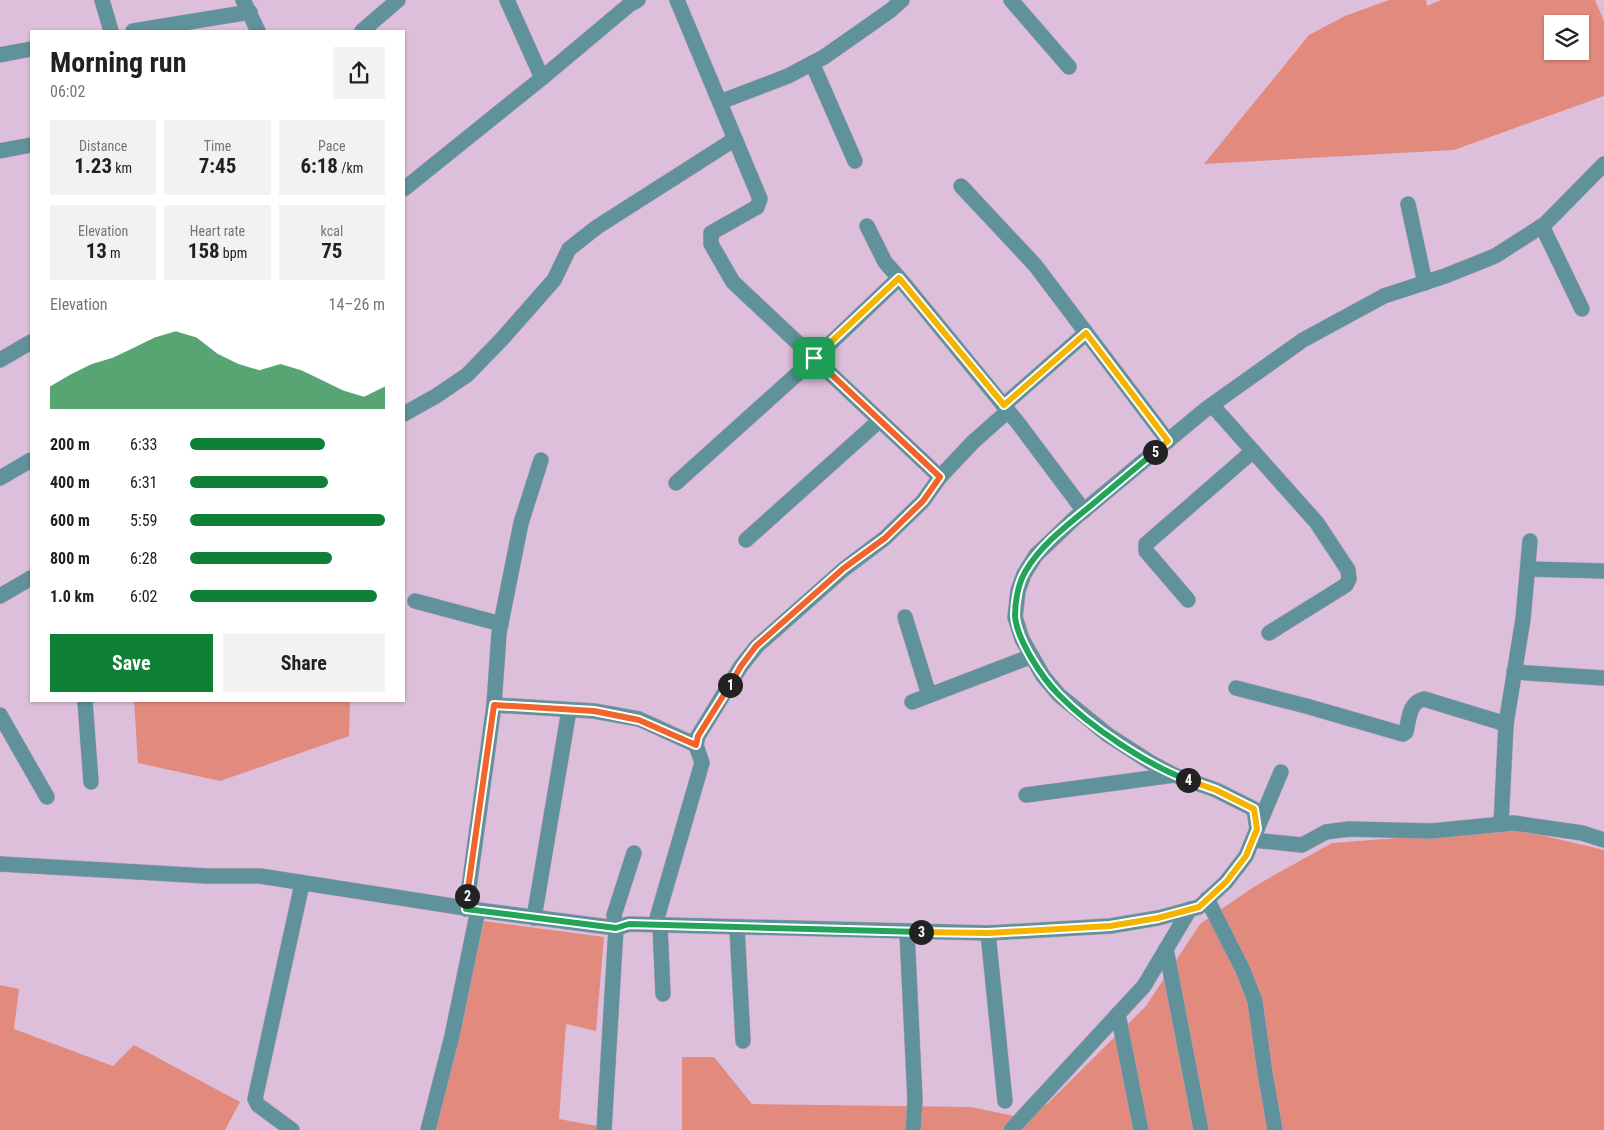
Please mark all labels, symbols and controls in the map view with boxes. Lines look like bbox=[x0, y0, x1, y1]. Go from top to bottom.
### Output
map controls bbox=[1544, 15, 1589, 60]
button: layers bbox=[1544, 15, 1589, 60]
text: Morning run bbox=[50, 46, 186, 79]
button: share bbox=[333, 47, 385, 99]
text: 06:02 bbox=[50, 82, 85, 101]
text: Distance bbox=[79, 138, 127, 154]
text: Time bbox=[204, 138, 231, 154]
text: Pace bbox=[318, 138, 346, 154]
text: 1.23 bbox=[74, 154, 112, 178]
text: 7:45 bbox=[199, 154, 236, 178]
text: 6:18 bbox=[300, 154, 338, 178]
text: km bbox=[112, 160, 132, 176]
text: /km bbox=[338, 160, 363, 176]
text: Elevation bbox=[78, 223, 128, 239]
text: Heart rate bbox=[190, 223, 245, 239]
text: kcal bbox=[321, 223, 343, 239]
text: 13 bbox=[86, 239, 107, 263]
text: 158 bbox=[188, 239, 220, 263]
text: 75 bbox=[321, 239, 342, 263]
text: m bbox=[107, 245, 121, 261]
text: bpm bbox=[220, 245, 247, 261]
text: Elevation bbox=[50, 295, 108, 314]
text: 14–26 m bbox=[329, 295, 385, 314]
pin bbox=[793, 337, 835, 379]
icon: arrive bbox=[800, 344, 828, 372]
text: 200 m bbox=[50, 435, 90, 454]
text: 6:33 bbox=[130, 435, 157, 454]
pin: 5 bbox=[1142, 440, 1168, 464]
text: 5 bbox=[1152, 444, 1159, 460]
text: 400 m bbox=[50, 473, 90, 492]
text: 6:31 bbox=[130, 473, 157, 492]
text: 600 m bbox=[50, 511, 90, 530]
text: 5:59 bbox=[130, 511, 157, 530]
text: 800 m bbox=[50, 549, 90, 568]
text: 6:28 bbox=[130, 549, 157, 568]
text: 1.0 km bbox=[50, 587, 94, 606]
text: 6:02 bbox=[130, 587, 157, 606]
button: Save bbox=[50, 634, 213, 692]
button: Share bbox=[223, 634, 385, 692]
pin: 1 bbox=[718, 672, 742, 698]
text: 1 bbox=[727, 677, 734, 693]
pin: 4 bbox=[1176, 768, 1200, 792]
text: 4 bbox=[1185, 772, 1192, 788]
pin: 2 bbox=[454, 884, 480, 908]
text: 2 bbox=[464, 888, 471, 904]
pin: 3 bbox=[908, 920, 934, 944]
text: 3 bbox=[918, 924, 925, 940]

